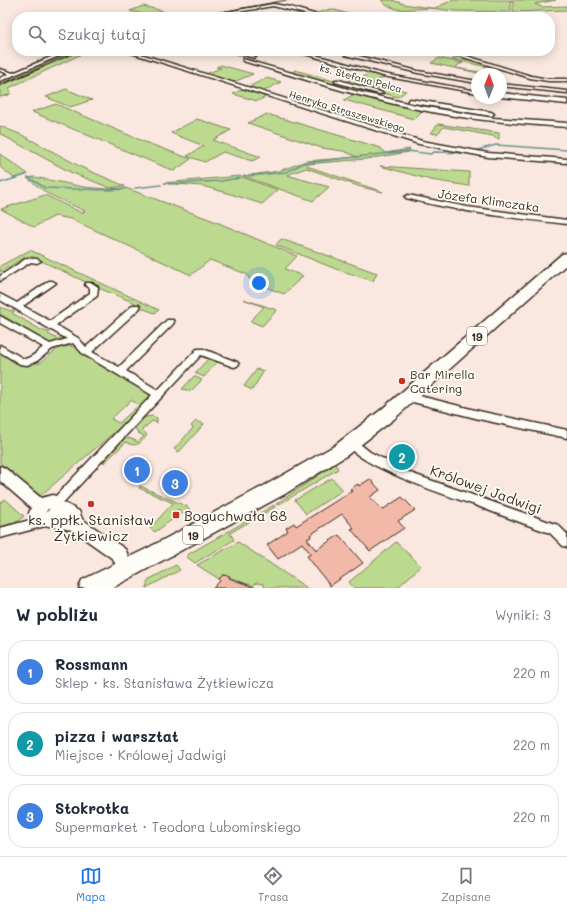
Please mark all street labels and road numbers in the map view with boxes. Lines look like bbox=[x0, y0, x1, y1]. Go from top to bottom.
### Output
street label: ks. Stefana Pelca bbox=[318, 60, 404, 96]
street label: Henryka Straszewskiego bbox=[287, 87, 407, 135]
street label: Józefa Klimczaka bbox=[437, 185, 541, 215]
road number: 19 bbox=[467, 327, 487, 345]
street label: Królowej Jadwigi bbox=[428, 460, 544, 518]
road number: 19 bbox=[183, 526, 203, 544]

